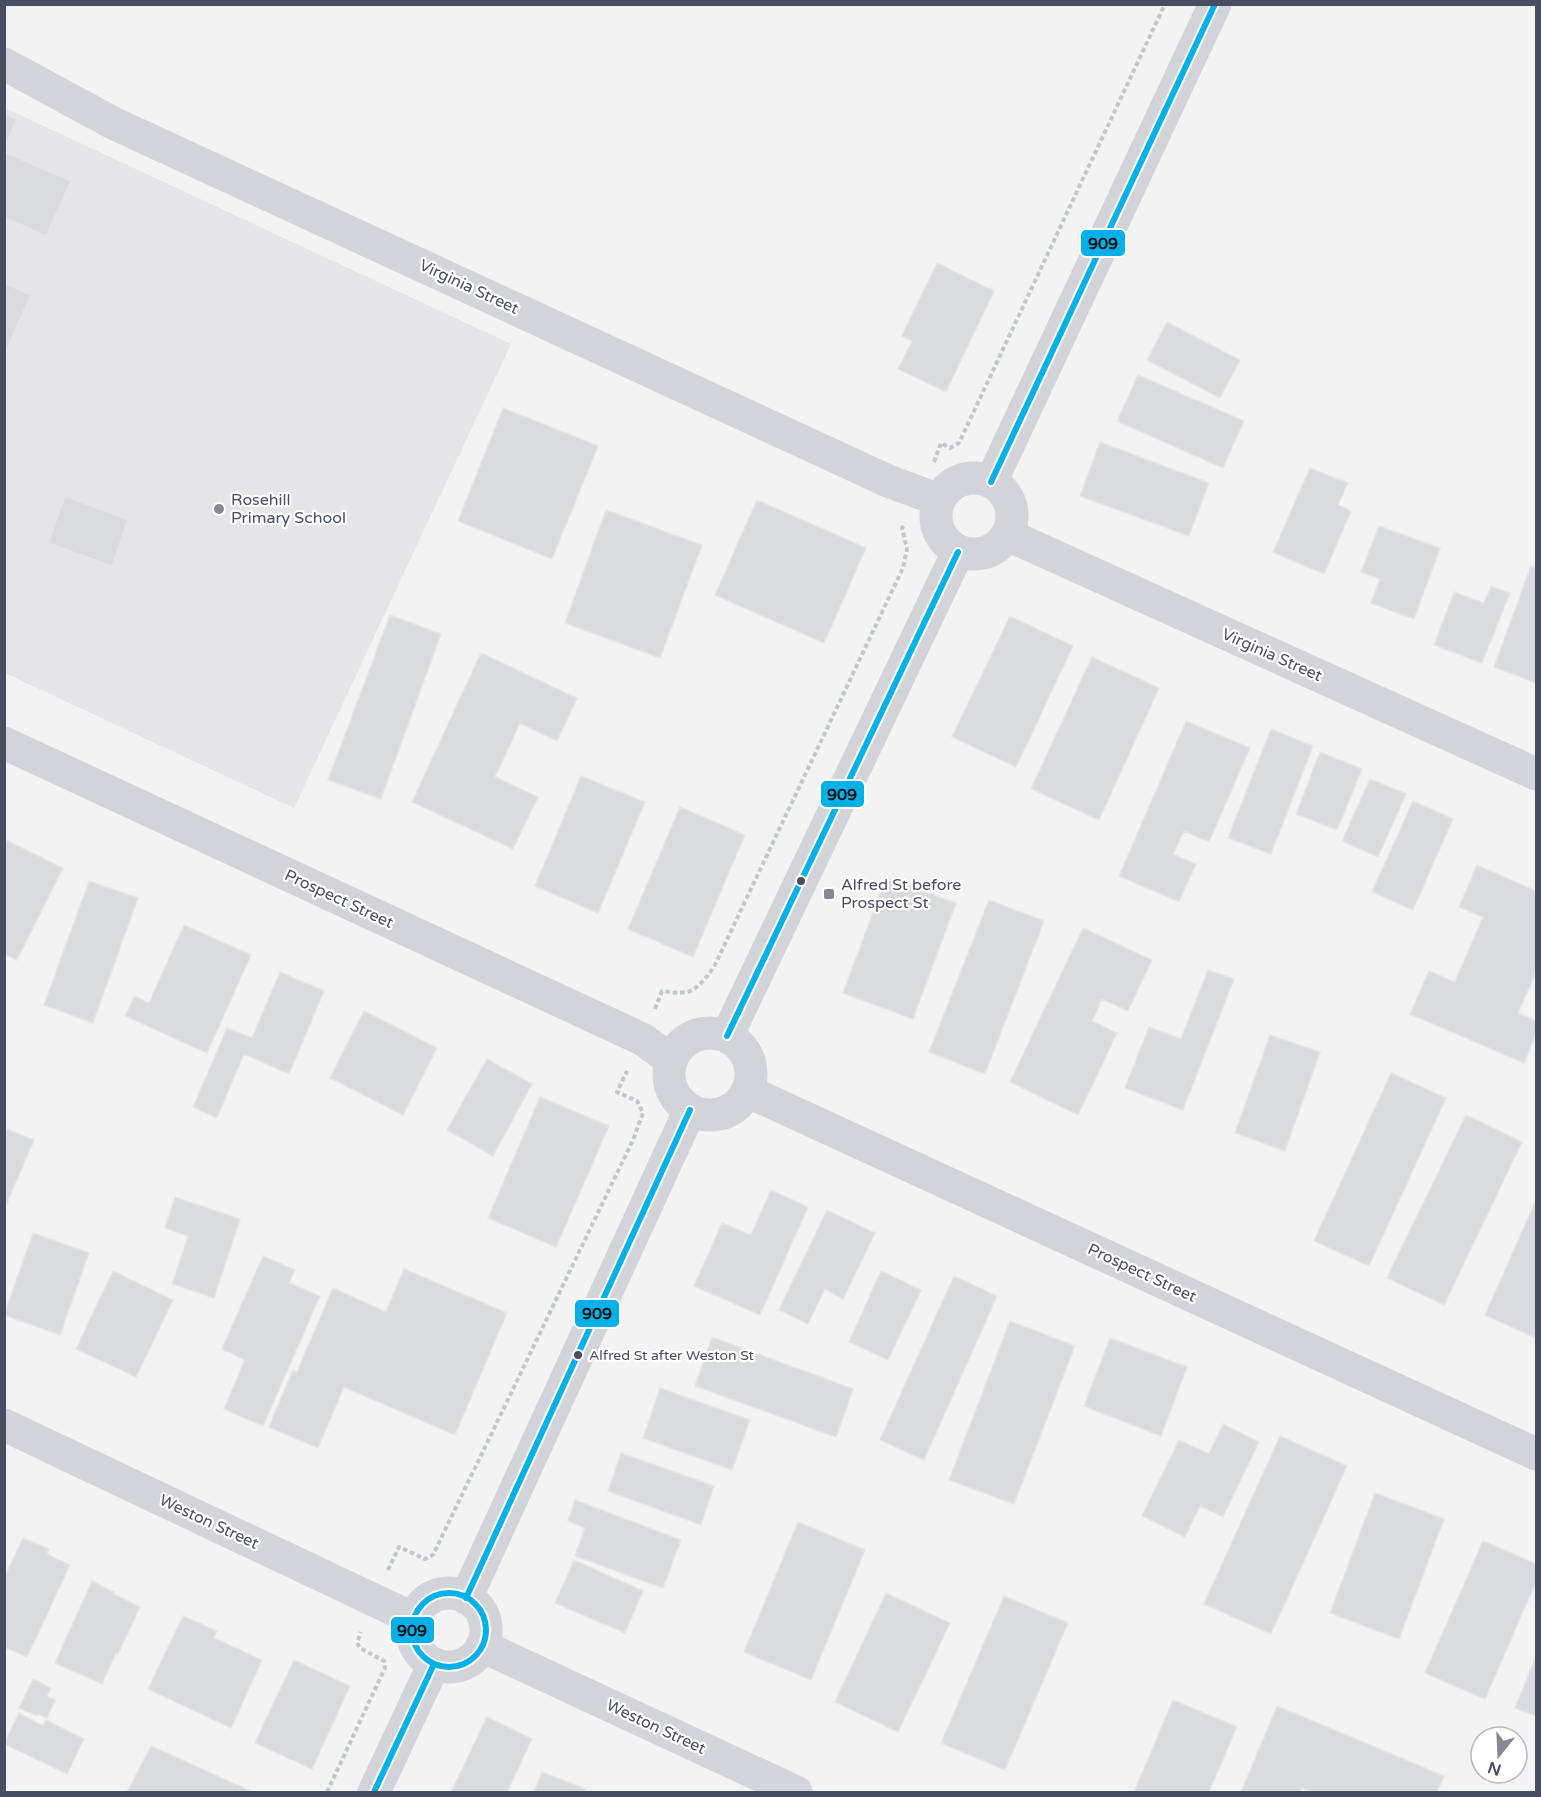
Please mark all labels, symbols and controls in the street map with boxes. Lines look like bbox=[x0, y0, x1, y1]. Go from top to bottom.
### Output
line badge: 909 bbox=[1080, 229, 1126, 257]
text: 909 bbox=[1088, 234, 1118, 254]
street label: Virginia Street bbox=[416, 255, 522, 319]
place label: Rosehill Primary School bbox=[231, 490, 346, 528]
marker: Rosehill Primary School bbox=[212, 502, 226, 516]
street label: Virginia Street bbox=[1219, 624, 1325, 686]
line badge: 909 bbox=[820, 780, 865, 808]
text: 909 bbox=[827, 785, 857, 805]
street label: Prospect Street bbox=[281, 865, 397, 933]
unlabelled marker bbox=[795, 875, 807, 887]
place label: Alfred St before Prospect St bbox=[841, 875, 961, 913]
marker: Alfred St before Prospect St bbox=[822, 887, 836, 901]
street label: Prospect Street bbox=[1084, 1239, 1200, 1307]
line badge: 909 bbox=[574, 1299, 620, 1328]
text: 909 bbox=[582, 1304, 612, 1324]
place label: Alfred St after Weston St bbox=[589, 1347, 754, 1364]
marker: Alfred St after Weston St bbox=[572, 1349, 584, 1361]
street label: Weston Street bbox=[156, 1490, 262, 1554]
line badge: 909 bbox=[390, 1616, 435, 1644]
text: 909 bbox=[397, 1621, 427, 1641]
street label: Weston Street bbox=[603, 1695, 709, 1759]
north arrow bbox=[1469, 1725, 1529, 1785]
text: N bbox=[1485, 1757, 1504, 1780]

